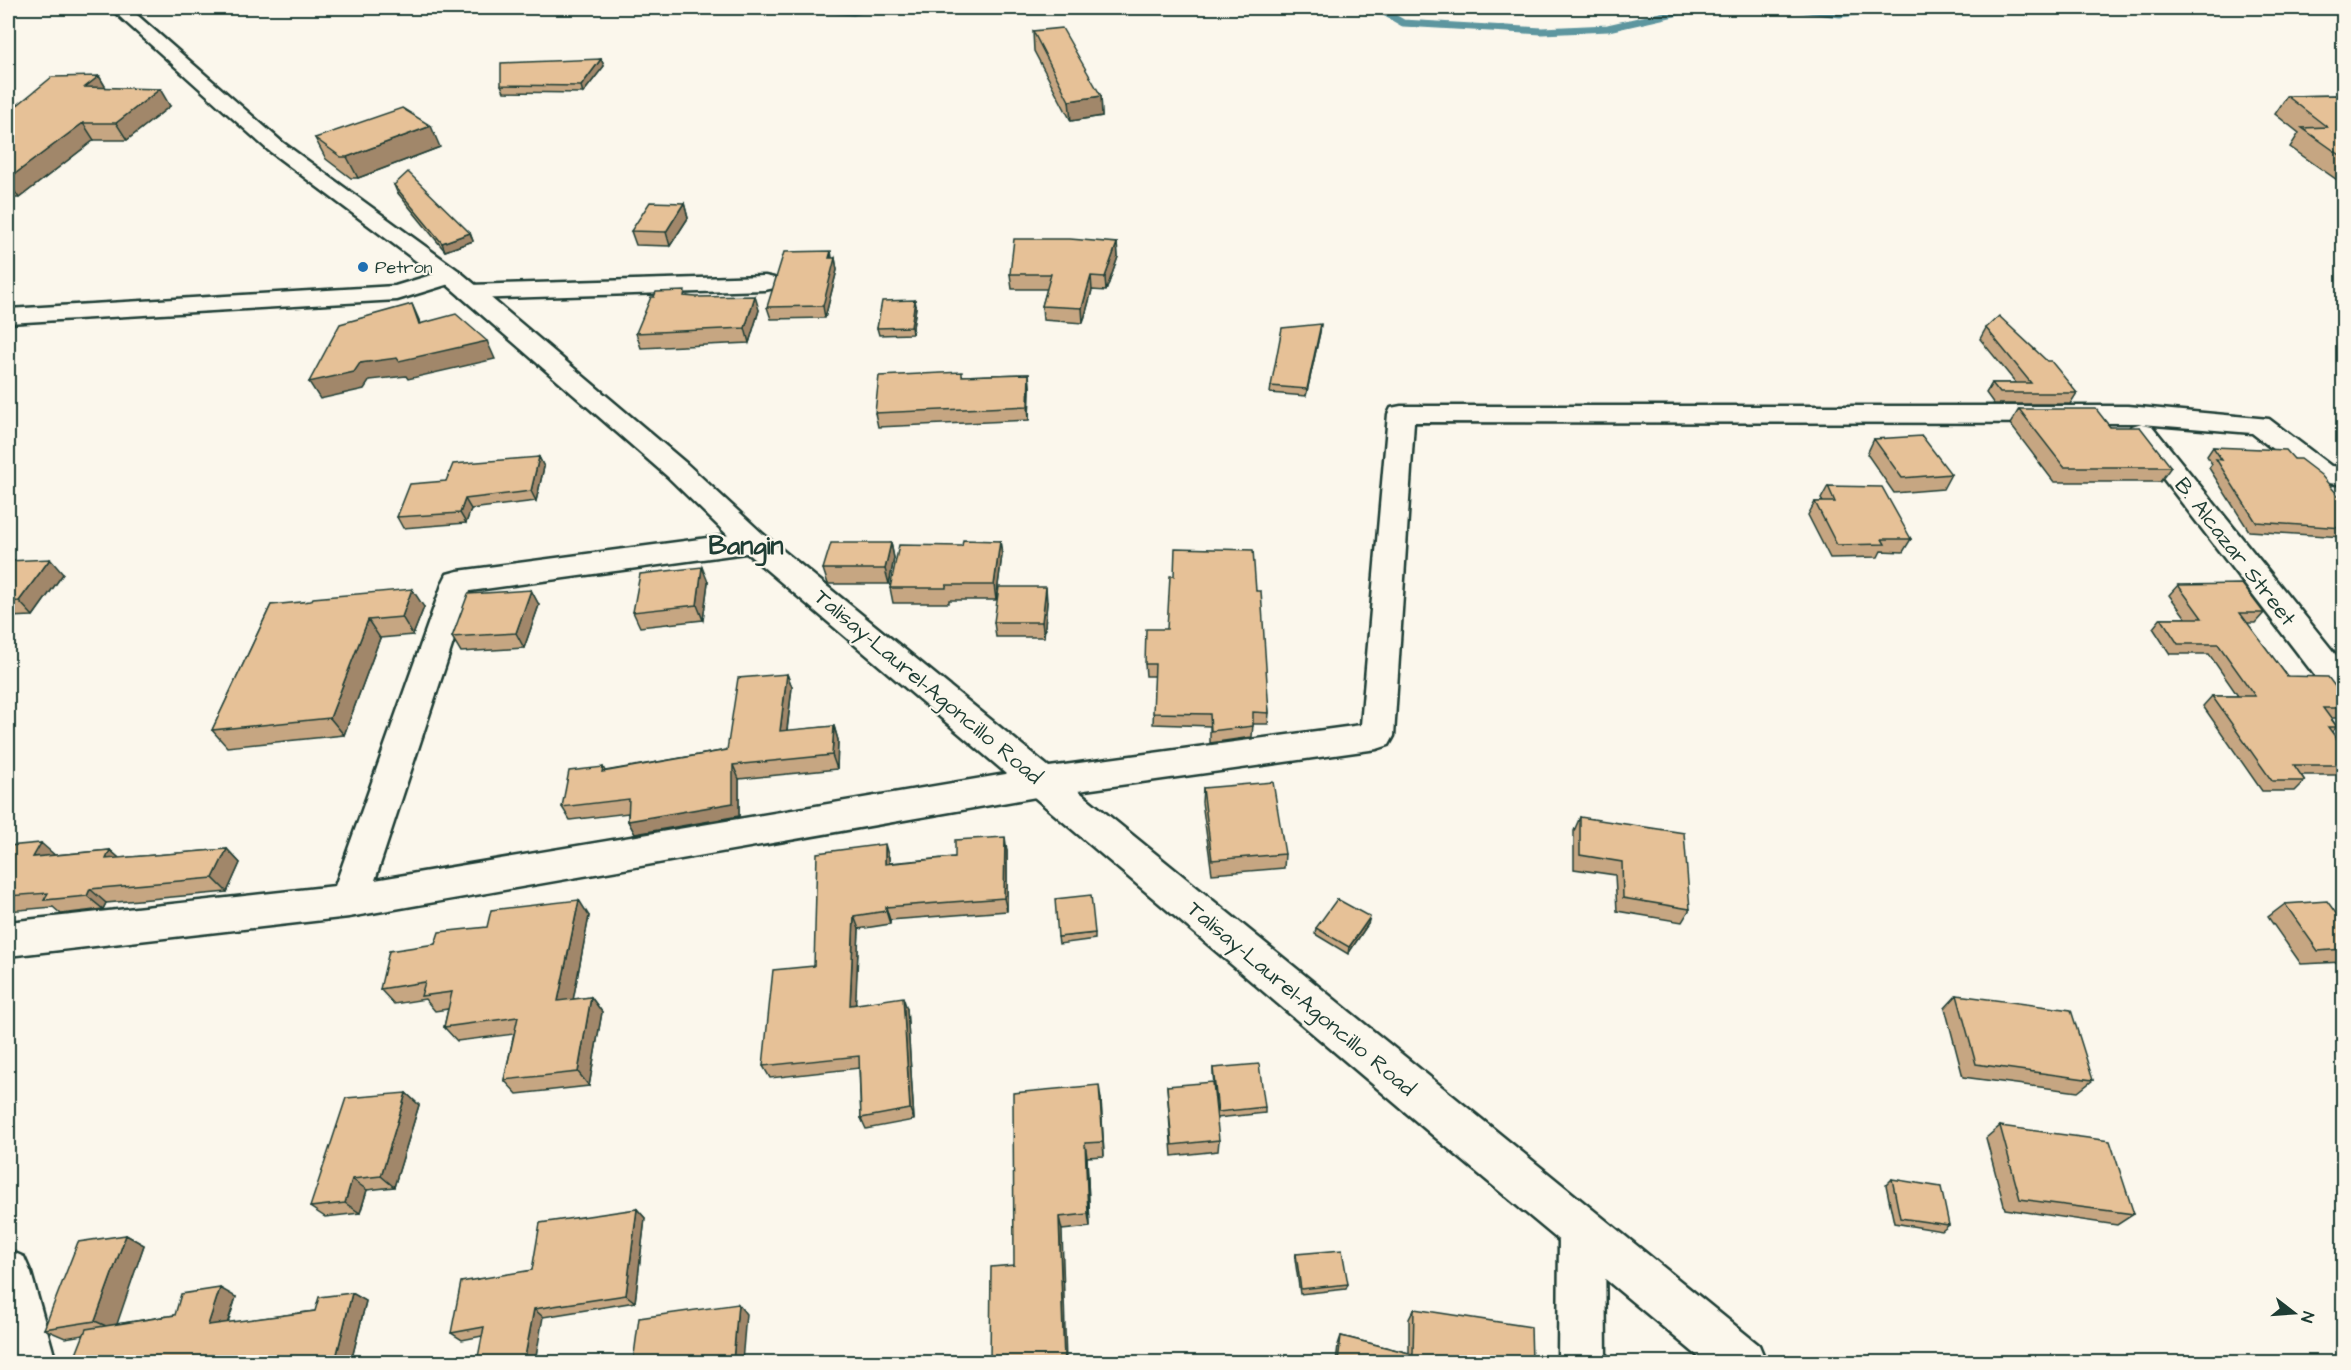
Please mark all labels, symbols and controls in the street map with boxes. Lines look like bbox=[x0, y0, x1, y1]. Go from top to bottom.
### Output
place label: Petron bbox=[375, 255, 433, 280]
marker: Petron bbox=[356, 260, 370, 274]
street label: B. Alcazar Street bbox=[2167, 471, 2303, 633]
district label: Bangin bbox=[708, 528, 784, 567]
street label: Talisay-Laurel-Agoncillo Road bbox=[807, 582, 1049, 793]
street label: Talisay-Laurel-Agoncillo Road bbox=[1180, 894, 1422, 1105]
north arrow bbox=[2264, 1283, 2324, 1343]
text: N bbox=[2295, 1309, 2319, 1325]

